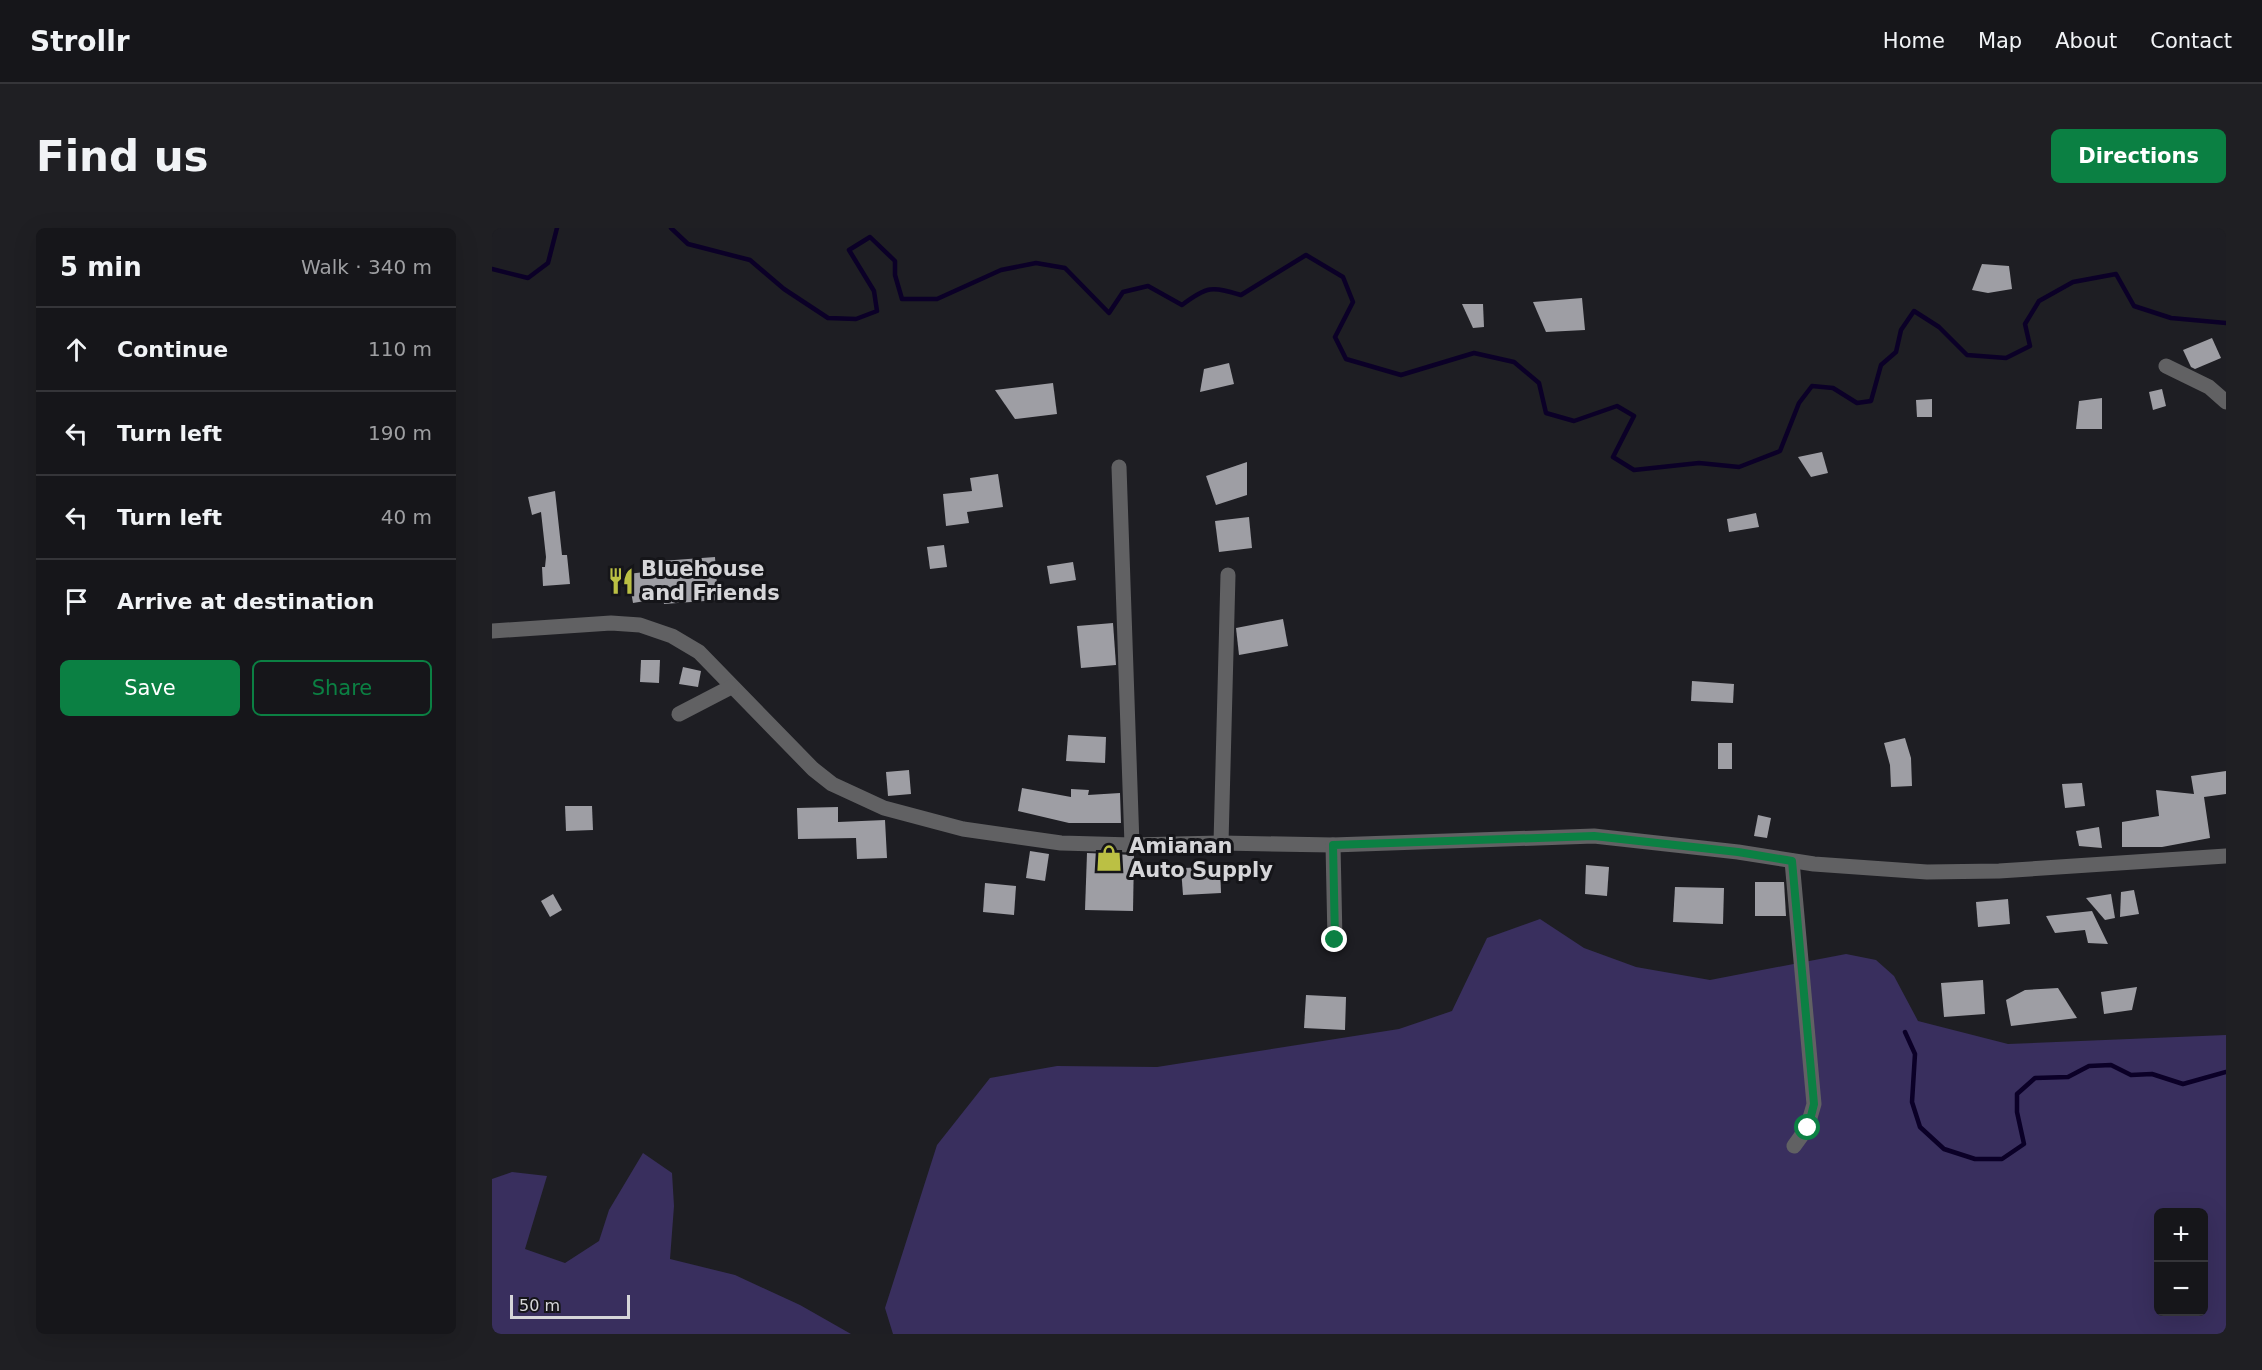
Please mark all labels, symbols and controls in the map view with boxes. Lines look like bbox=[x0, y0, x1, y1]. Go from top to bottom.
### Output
text: Strollr bbox=[30, 25, 130, 58]
text: Home bbox=[1883, 29, 1945, 53]
text: Map bbox=[1978, 29, 2022, 53]
text: About bbox=[2055, 29, 2117, 53]
text: Contact bbox=[2150, 29, 2232, 53]
button: Directions bbox=[2051, 129, 2226, 183]
text: Find us bbox=[36, 132, 209, 181]
text: 5 min bbox=[60, 252, 142, 282]
text: Walk · 340 m bbox=[301, 255, 432, 279]
icon: ahead bbox=[60, 333, 93, 366]
text: Continue bbox=[117, 337, 228, 362]
text: 110 m bbox=[368, 337, 432, 361]
icon: left bbox=[60, 417, 93, 450]
text: Turn left bbox=[117, 421, 222, 446]
text: 190 m bbox=[368, 421, 432, 445]
icon: left bbox=[60, 501, 93, 534]
text: Turn left bbox=[117, 505, 222, 530]
text: 40 m bbox=[381, 505, 432, 529]
place label: Bluehouse and Friends bbox=[641, 557, 780, 605]
restaurant icon: Bluehouse and Friends bbox=[606, 566, 636, 596]
icon: arrive bbox=[60, 585, 93, 618]
text: Arrive at destination bbox=[117, 589, 374, 614]
button: Save bbox=[60, 660, 240, 716]
button: Share bbox=[252, 660, 432, 716]
place label: Amianan Auto Supply bbox=[1129, 834, 1273, 882]
shop icon: Amianan Auto Supply bbox=[1094, 843, 1124, 873]
route end bbox=[1321, 926, 1347, 952]
route start bbox=[1794, 1114, 1820, 1140]
map controls bbox=[2154, 1208, 2208, 1316]
button: + bbox=[2154, 1208, 2208, 1262]
button: − bbox=[2154, 1262, 2208, 1316]
scale bar bbox=[510, 1292, 630, 1320]
text: 50 m bbox=[519, 1296, 560, 1315]

